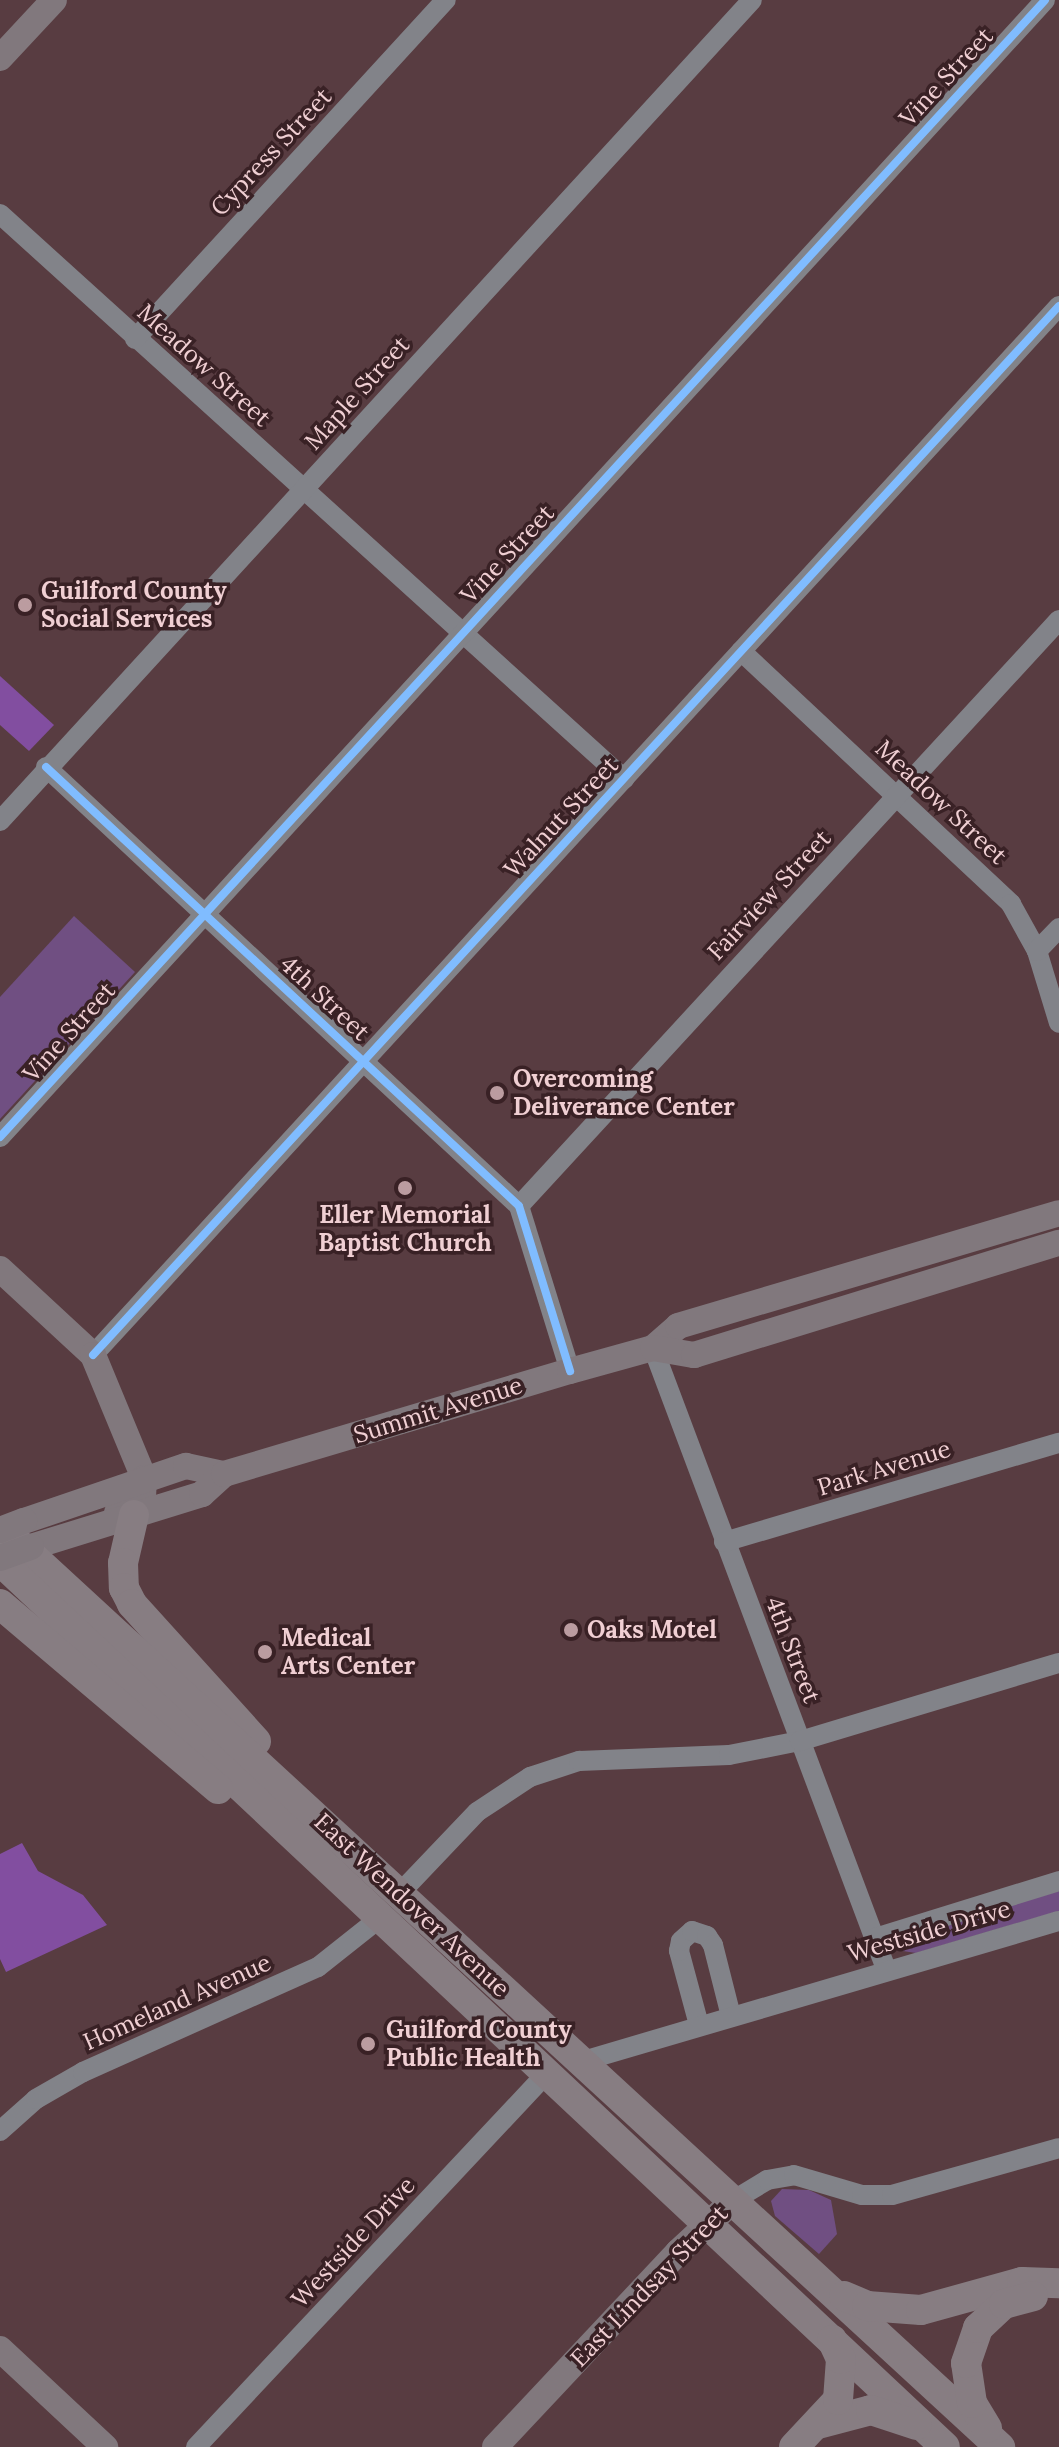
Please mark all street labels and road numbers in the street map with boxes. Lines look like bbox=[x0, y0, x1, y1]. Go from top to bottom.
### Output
street label: Vine Street bbox=[893, 22, 999, 132]
street label: Cypress Street bbox=[205, 82, 337, 222]
street label: Meadow Street bbox=[132, 298, 276, 432]
street label: Maple Street bbox=[299, 330, 415, 456]
street label: Vine Street bbox=[454, 499, 560, 609]
street label: Meadow Street bbox=[869, 734, 1013, 870]
street label: Walnut Street bbox=[498, 751, 624, 883]
street label: Fairview Street bbox=[701, 824, 837, 966]
street label: 4th Street bbox=[275, 950, 375, 1046]
street label: Vine Street bbox=[17, 976, 121, 1088]
street label: Summit Avenue bbox=[350, 1371, 526, 1449]
street label: Park Avenue bbox=[814, 1434, 954, 1502]
street label: 4th Street bbox=[760, 1593, 826, 1707]
street label: East Wendover Avenue bbox=[309, 1807, 515, 2003]
street label: Westside Drive bbox=[844, 1894, 1014, 1968]
street label: Homeland Avenue bbox=[79, 1948, 275, 2056]
street label: Westside Drive bbox=[285, 2171, 421, 2313]
street label: East Lindsay Street bbox=[564, 2199, 734, 2373]

